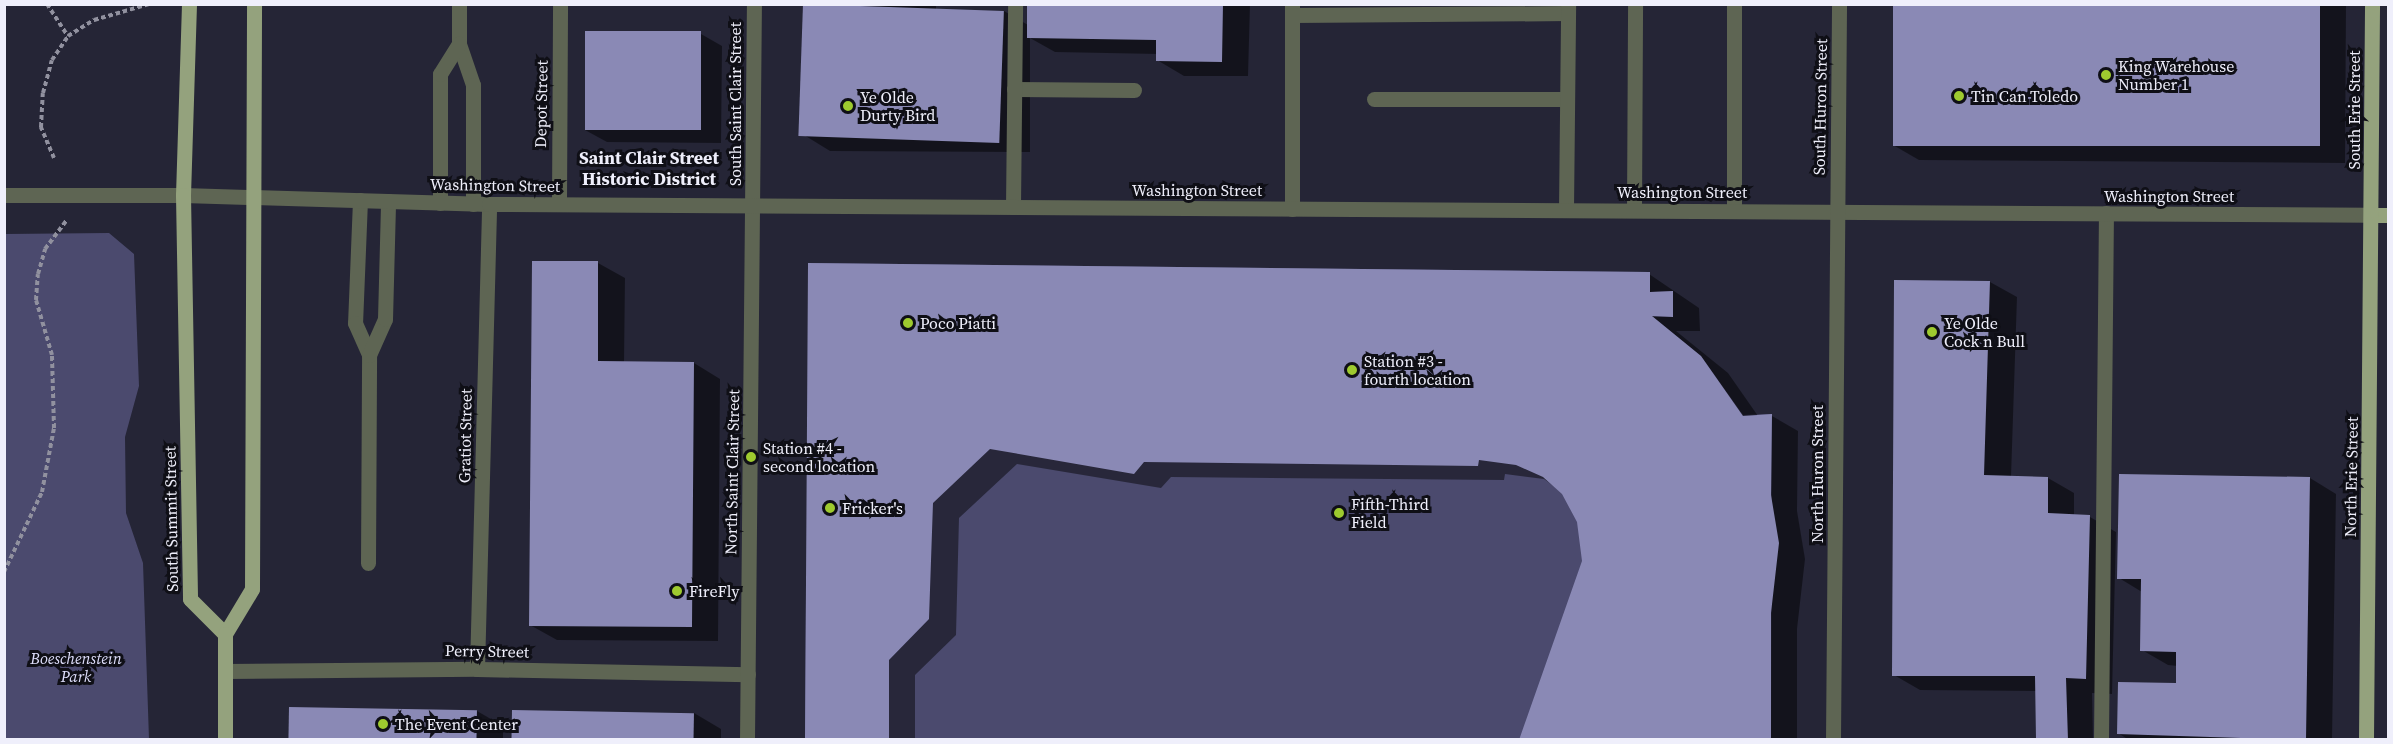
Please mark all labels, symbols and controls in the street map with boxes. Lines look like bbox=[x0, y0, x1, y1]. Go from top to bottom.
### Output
street label: South Saint Clair Street bbox=[725, 22, 745, 186]
street label: South Huron Street bbox=[1809, 39, 1831, 175]
street label: South Erie Street bbox=[2344, 50, 2364, 170]
place label: King Warehouse Number 1 bbox=[2118, 56, 2235, 94]
street label: Depot Street bbox=[531, 60, 551, 148]
marker: King Warehouse Number 1 bbox=[2099, 68, 2113, 82]
place label: Tin Can Toledo bbox=[1971, 86, 2078, 106]
place label: Ye Olde Durty Bird bbox=[860, 87, 935, 125]
marker: Tin Can Toledo bbox=[1952, 89, 1966, 103]
marker: Ye Olde Durty Bird bbox=[841, 99, 855, 113]
district label: Saint Clair Street Historic District bbox=[579, 148, 719, 190]
street label: Washington Street bbox=[430, 174, 560, 196]
street label: Washington Street bbox=[1132, 180, 1262, 200]
street label: Washington Street bbox=[1617, 182, 1747, 202]
street label: Washington Street bbox=[2104, 186, 2234, 206]
place label: Poco Piatti bbox=[920, 313, 996, 333]
place label: Ye Olde Cock n Bull bbox=[1944, 313, 2025, 351]
marker: Poco Piatti bbox=[901, 316, 915, 330]
marker: Ye Olde Cock n Bull bbox=[1925, 325, 1939, 339]
place label: Station #3 - fourth location bbox=[1364, 351, 1471, 389]
marker: Station #3 - fourth location bbox=[1345, 363, 1359, 377]
street label: Gratiot Street bbox=[455, 389, 475, 483]
street label: North Saint Clair Street bbox=[721, 389, 743, 555]
street label: North Huron Street bbox=[1807, 405, 1827, 543]
street label: North Erie Street bbox=[2340, 417, 2362, 537]
place label: Station #4 - second location bbox=[763, 438, 875, 476]
street label: South Summit Street bbox=[160, 446, 182, 592]
marker: Station #4 - second location bbox=[744, 450, 758, 464]
place label: Fifth-Third Field bbox=[1351, 494, 1429, 532]
place label: Fricker's bbox=[842, 498, 903, 518]
marker: Fricker's bbox=[823, 501, 837, 515]
marker: Fifth-Third Field bbox=[1332, 506, 1346, 520]
place label: FireFly bbox=[689, 581, 740, 601]
marker: FireFly bbox=[670, 584, 684, 598]
street label: Perry Street bbox=[445, 641, 529, 661]
park label: Boeschenstein Park bbox=[30, 648, 122, 686]
place label: The Event Center bbox=[395, 714, 518, 734]
marker: The Event Center bbox=[376, 717, 390, 731]

